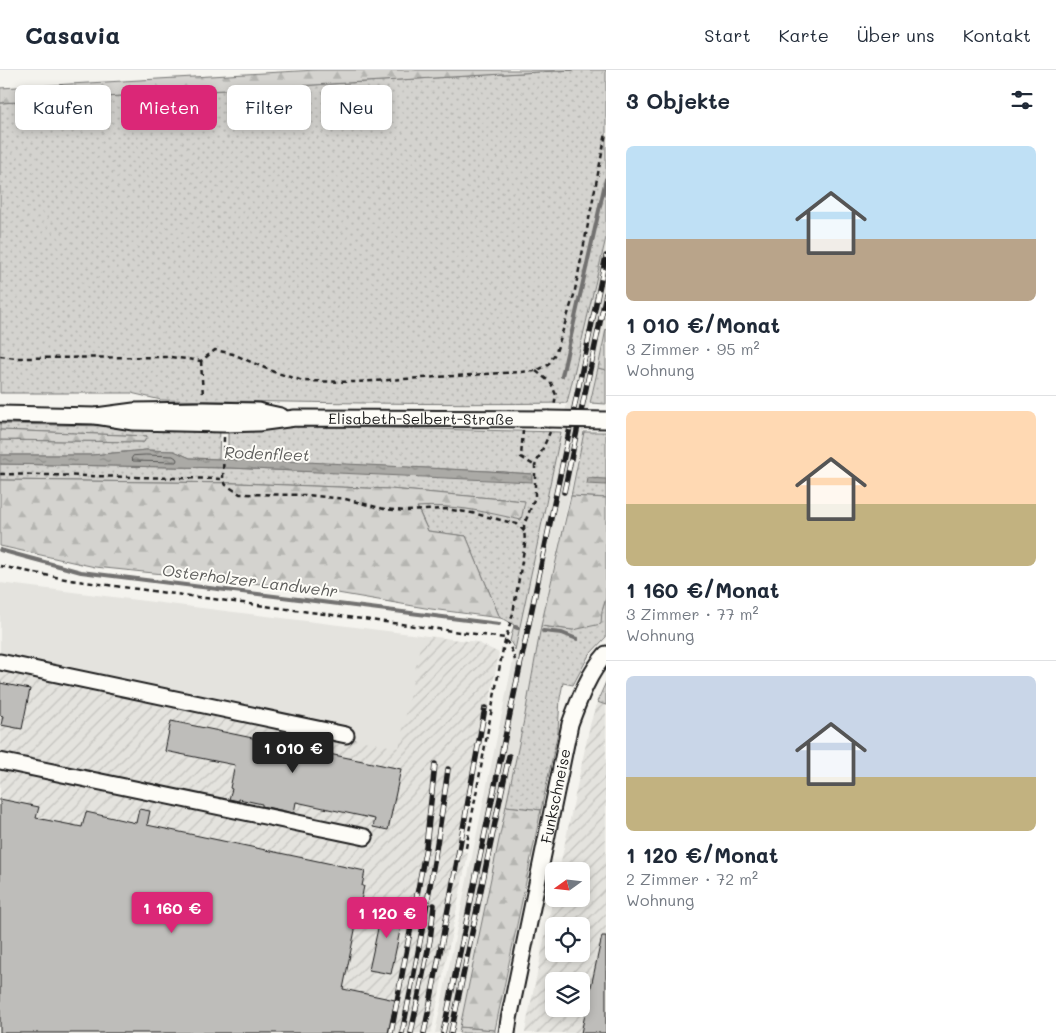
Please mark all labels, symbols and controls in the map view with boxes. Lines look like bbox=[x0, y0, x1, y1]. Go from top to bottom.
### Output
text: Casavia bbox=[25, 19, 120, 50]
text: Start bbox=[704, 23, 751, 47]
text: Karte bbox=[779, 23, 829, 47]
text: Über uns bbox=[857, 23, 935, 47]
text: Kontakt bbox=[963, 23, 1031, 47]
chip: Kaufen bbox=[15, 85, 111, 130]
chip: Mieten bbox=[121, 85, 217, 130]
chip: Filter bbox=[227, 85, 311, 130]
chip: Neu bbox=[321, 85, 392, 130]
icon: filters bbox=[1008, 86, 1036, 114]
text: 3 Objekte bbox=[626, 87, 730, 114]
icon: home bbox=[786, 178, 876, 268]
text: 1 010 €/Monat bbox=[626, 311, 780, 338]
text: 3 Zimmer · 95 m² bbox=[626, 338, 760, 359]
text: Wohnung bbox=[626, 359, 694, 380]
street label: Elisabeth-Selbert-Straße bbox=[328, 408, 514, 429]
water label: Rodenfleet bbox=[224, 441, 310, 465]
icon: home bbox=[786, 444, 876, 534]
water label: Osterholzer Landwehr bbox=[161, 559, 339, 601]
text: 1 160 €/Monat bbox=[626, 576, 779, 603]
text: 3 Zimmer · 77 m² bbox=[626, 603, 759, 624]
text: Wohnung bbox=[626, 624, 694, 645]
icon: home bbox=[786, 709, 876, 799]
pin: 1 010 € bbox=[247, 732, 339, 774]
text: 1 010 € bbox=[263, 737, 323, 758]
street label: Funkschneise bbox=[536, 747, 575, 845]
text: 1 120 €/Monat bbox=[626, 841, 778, 868]
north arrow bbox=[545, 862, 590, 908]
map controls bbox=[545, 862, 590, 1017]
text: 2 Zimmer · 72 m² bbox=[626, 868, 758, 889]
text: Wohnung bbox=[626, 889, 694, 910]
pin: 1 160 € bbox=[126, 892, 218, 934]
pin: 1 120 € bbox=[341, 896, 433, 939]
text: 1 160 € bbox=[143, 897, 201, 918]
text: 1 120 € bbox=[358, 902, 416, 923]
button: locate bbox=[545, 917, 590, 962]
button: layers bbox=[545, 972, 590, 1017]

